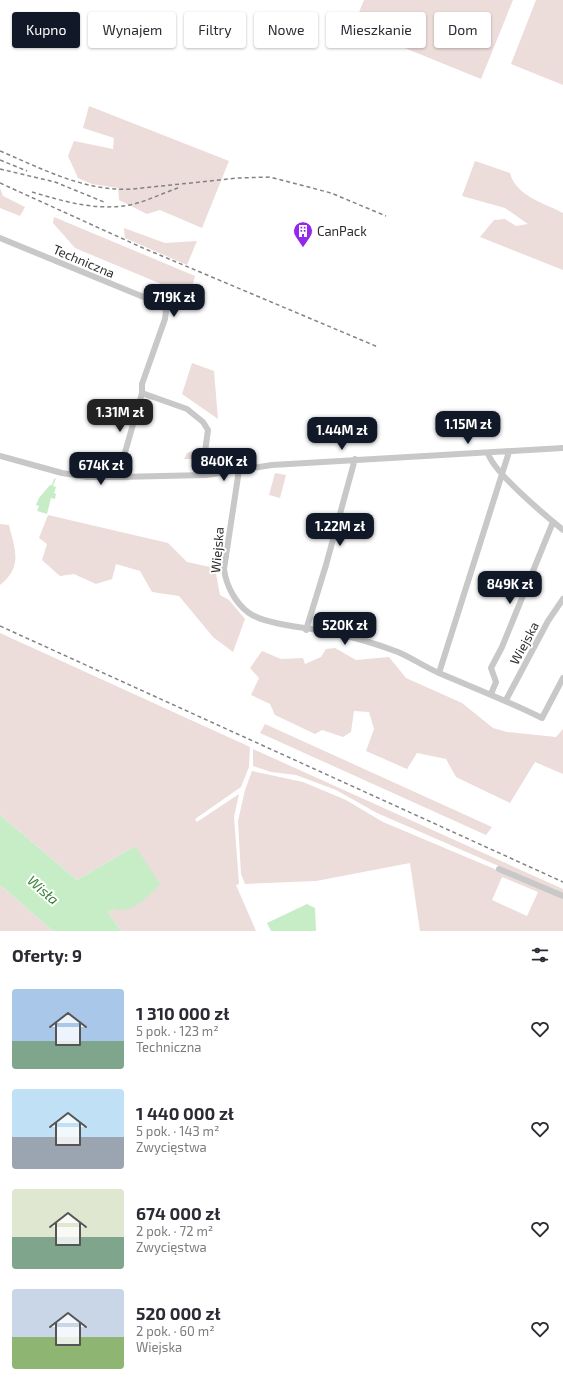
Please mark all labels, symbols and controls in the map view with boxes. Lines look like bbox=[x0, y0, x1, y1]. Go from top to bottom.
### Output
chip: Kupno bbox=[12, 12, 80, 48]
chip: Wynajem bbox=[88, 12, 176, 48]
chip: Filtry bbox=[184, 12, 246, 48]
chip: Nowe bbox=[254, 12, 318, 48]
chip: Mieszkanie bbox=[326, 12, 426, 48]
chip: Dom bbox=[434, 12, 491, 48]
building icon: CanPack bbox=[292, 220, 314, 248]
place label: CanPack bbox=[317, 223, 367, 239]
street label: Techniczna bbox=[51, 241, 117, 281]
pin: 719K zł bbox=[137, 284, 211, 318]
text: 719K zł bbox=[153, 289, 195, 305]
pin: 1.31M zł bbox=[79, 399, 161, 433]
text: 1.31M zł bbox=[96, 404, 144, 420]
pin: 1.15M zł bbox=[427, 411, 509, 445]
text: 1.15M zł bbox=[444, 416, 492, 432]
pin: 1.44M zł bbox=[301, 417, 383, 451]
text: 1.44M zł bbox=[316, 422, 368, 438]
pin: 840K zł bbox=[187, 448, 261, 482]
pin: 674K zł bbox=[64, 452, 138, 486]
text: 840K zł bbox=[200, 453, 248, 469]
text: 674K zł bbox=[78, 457, 124, 473]
pin: 1.22M zł bbox=[299, 513, 381, 547]
text: 1.22M zł bbox=[315, 518, 365, 534]
street label: Wiejska bbox=[207, 526, 227, 574]
pin: 849K zł bbox=[473, 571, 547, 605]
text: 849K zł bbox=[487, 576, 533, 592]
pin: 520K zł bbox=[308, 612, 382, 646]
text: 520K zł bbox=[322, 617, 368, 633]
street label: Wiejska bbox=[506, 619, 542, 667]
water label: Wisła bbox=[24, 871, 62, 908]
icon: filters bbox=[529, 944, 551, 966]
text: Oferty: 9 bbox=[12, 945, 82, 965]
text: 1 310 000 zł bbox=[136, 1003, 229, 1023]
icon: home bbox=[44, 1005, 92, 1053]
icon: heart bbox=[529, 1018, 551, 1040]
text: 5 pok. · 123 m² bbox=[136, 1023, 219, 1039]
text: Techniczna bbox=[136, 1039, 201, 1055]
text: 1 440 000 zł bbox=[136, 1103, 234, 1123]
icon: home bbox=[44, 1105, 92, 1153]
icon: heart bbox=[529, 1118, 551, 1140]
text: 5 pok. · 143 m² bbox=[136, 1123, 219, 1139]
text: Zwycięstwa bbox=[136, 1139, 207, 1155]
text: 674 000 zł bbox=[136, 1203, 220, 1223]
icon: home bbox=[44, 1205, 92, 1253]
icon: heart bbox=[529, 1218, 551, 1240]
text: 2 pok. · 72 m² bbox=[136, 1223, 213, 1239]
text: Zwycięstwa bbox=[136, 1239, 207, 1255]
text: 520 000 zł bbox=[136, 1303, 221, 1323]
icon: home bbox=[44, 1305, 92, 1353]
icon: heart bbox=[529, 1318, 551, 1340]
text: 2 pok. · 60 m² bbox=[136, 1323, 215, 1339]
text: Wiejska bbox=[136, 1339, 182, 1355]

